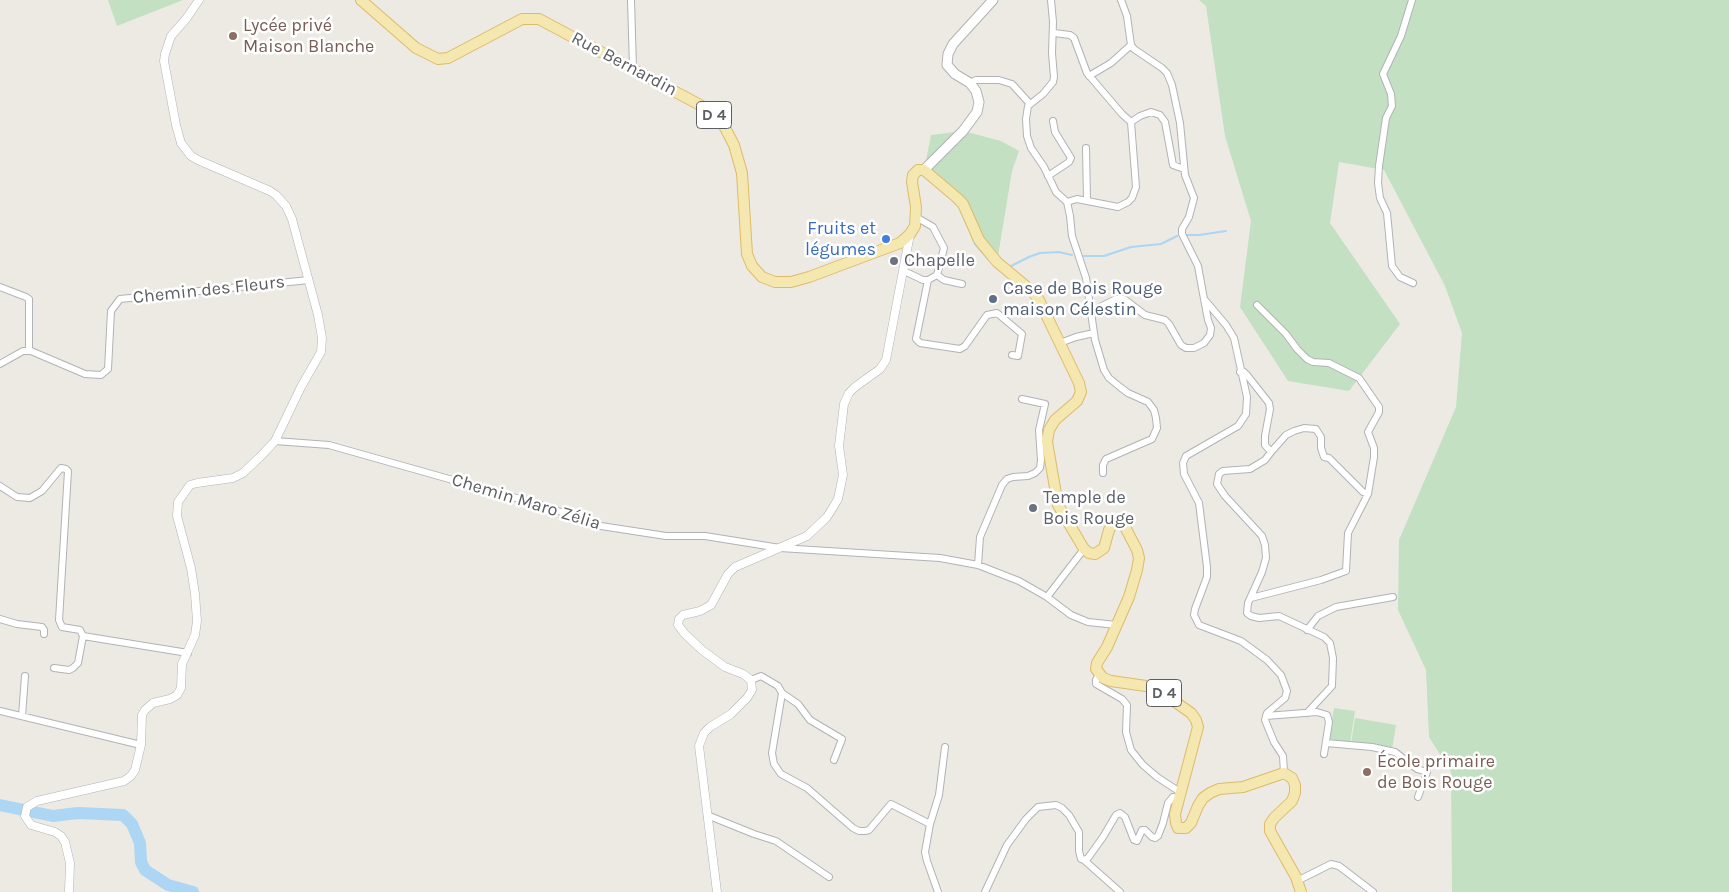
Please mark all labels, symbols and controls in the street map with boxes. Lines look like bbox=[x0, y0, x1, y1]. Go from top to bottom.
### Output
place label: Lycée privé Maison Blanche bbox=[243, 15, 374, 58]
street label: Rue Bernardin bbox=[567, 27, 681, 101]
marker: Lycée privé Maison Blanche bbox=[227, 30, 239, 42]
road number: D 4 bbox=[696, 102, 732, 128]
place label: Fruits et légumes bbox=[805, 218, 876, 260]
marker: Fruits et légumes bbox=[880, 233, 892, 245]
place label: Chapelle bbox=[904, 250, 975, 272]
marker: Chapelle bbox=[888, 255, 900, 267]
street label: Chemin des Fleurs bbox=[132, 271, 286, 309]
place label: Case de Bois Rouge maison Célestin bbox=[1003, 278, 1162, 320]
marker: Case de Bois Rouge maison Célestin bbox=[987, 293, 999, 305]
street label: Chemin Maro Zélia bbox=[449, 469, 603, 535]
place label: Temple de Bois Rouge bbox=[1043, 487, 1134, 530]
marker: Temple de Bois Rouge bbox=[1027, 502, 1039, 514]
road number: D 4 bbox=[1146, 680, 1182, 706]
place label: École primaire de Bois Rouge bbox=[1377, 751, 1495, 794]
marker: École primaire de Bois Rouge bbox=[1361, 766, 1373, 778]

